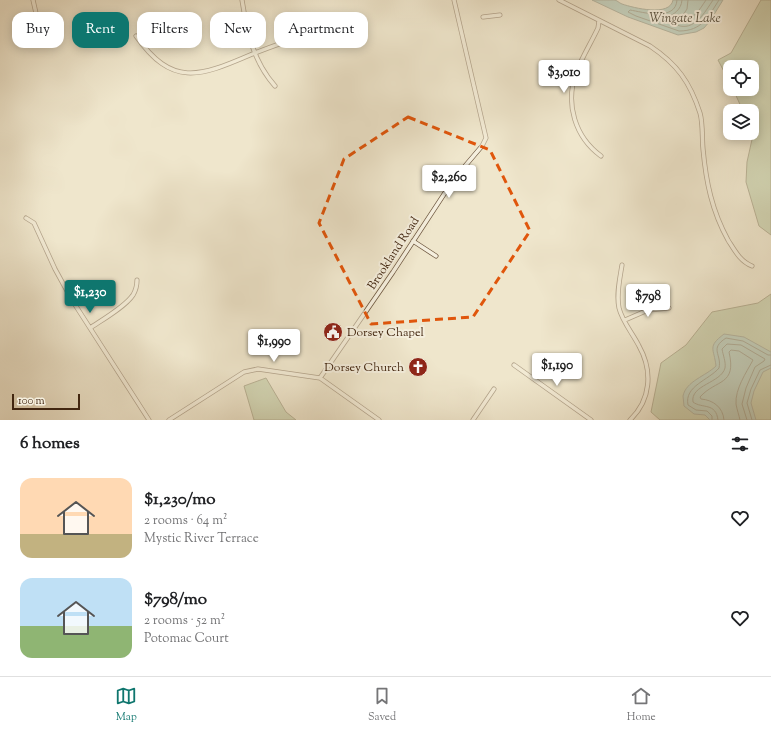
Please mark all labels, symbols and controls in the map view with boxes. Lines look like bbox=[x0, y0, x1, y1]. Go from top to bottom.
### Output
water label: Wingate Lake bbox=[649, 10, 721, 28]
chip: Buy bbox=[12, 12, 64, 48]
chip: Rent bbox=[72, 12, 129, 48]
chip: Filters bbox=[137, 12, 202, 48]
chip: New bbox=[210, 12, 266, 48]
chip: Apartment bbox=[274, 12, 368, 48]
pin: $3,010 bbox=[531, 60, 597, 94]
map controls bbox=[723, 60, 759, 140]
button: locate bbox=[723, 60, 759, 96]
text: $3,010 bbox=[548, 64, 580, 82]
button: layers bbox=[723, 104, 759, 140]
pin: $2,260 bbox=[416, 165, 482, 199]
text: $2,260 bbox=[431, 169, 467, 187]
street label: Brookland Road bbox=[363, 213, 424, 294]
pin: $1,230 bbox=[57, 280, 123, 314]
text: $1,230 bbox=[74, 284, 106, 302]
pin: $798 bbox=[624, 284, 672, 318]
text: $798 bbox=[635, 288, 661, 306]
public building icon: Dorsey Chapel bbox=[322, 321, 344, 343]
place label: Dorsey Chapel bbox=[347, 324, 425, 342]
pin: $1,990 bbox=[241, 329, 307, 363]
text: $1,990 bbox=[257, 333, 291, 351]
pin: $1,190 bbox=[524, 353, 590, 387]
church icon: Dorsey Church bbox=[407, 356, 429, 378]
text: $1,190 bbox=[541, 357, 573, 375]
place label: Dorsey Church bbox=[324, 359, 404, 377]
scale bar bbox=[12, 392, 80, 411]
text: 100 m bbox=[18, 393, 45, 409]
text: 6 homes bbox=[20, 432, 80, 456]
icon: filters bbox=[729, 433, 751, 455]
text: $1,230/mo bbox=[144, 488, 216, 512]
icon: home bbox=[52, 494, 100, 542]
icon: heart bbox=[729, 507, 751, 529]
text: 2 rooms · 64 m² bbox=[144, 512, 227, 530]
text: Mystic River Terrace bbox=[144, 530, 259, 548]
text: $798/mo bbox=[144, 588, 207, 612]
icon: home bbox=[52, 594, 100, 642]
icon: heart bbox=[729, 607, 751, 629]
text: 2 rooms · 52 m² bbox=[144, 612, 225, 630]
text: Potomac Court bbox=[144, 630, 229, 648]
tab: Map bbox=[115, 685, 137, 725]
tab: Saved bbox=[368, 685, 396, 725]
tab: Home bbox=[627, 685, 656, 725]

